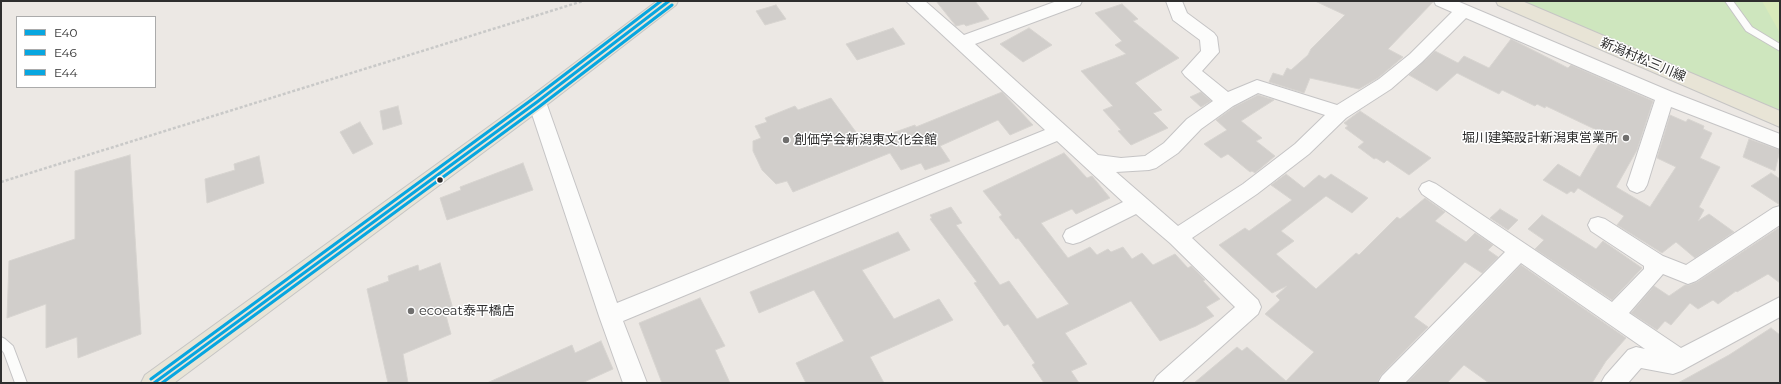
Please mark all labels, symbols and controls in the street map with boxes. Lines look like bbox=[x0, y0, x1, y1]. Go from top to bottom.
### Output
legend bbox=[16, 16, 156, 88]
text: E40 bbox=[54, 25, 77, 40]
street label: 新潟村松三川線 bbox=[1598, 35, 1688, 85]
text: E46 bbox=[54, 45, 77, 60]
text: E44 bbox=[54, 65, 77, 80]
place label: 堀川建築設計新潟東営業所 bbox=[1462, 130, 1618, 146]
place label: 創価学会新潟東文化会館 bbox=[794, 132, 937, 148]
marker: 堀川建築設計新潟東営業所 bbox=[1621, 133, 1631, 143]
marker: 創価学会新潟東文化会館 bbox=[781, 135, 791, 145]
unlabelled marker bbox=[435, 175, 445, 185]
place label: ecoeat泰平橋店 bbox=[419, 303, 515, 319]
marker: ecoeat泰平橋店 bbox=[406, 306, 416, 316]

